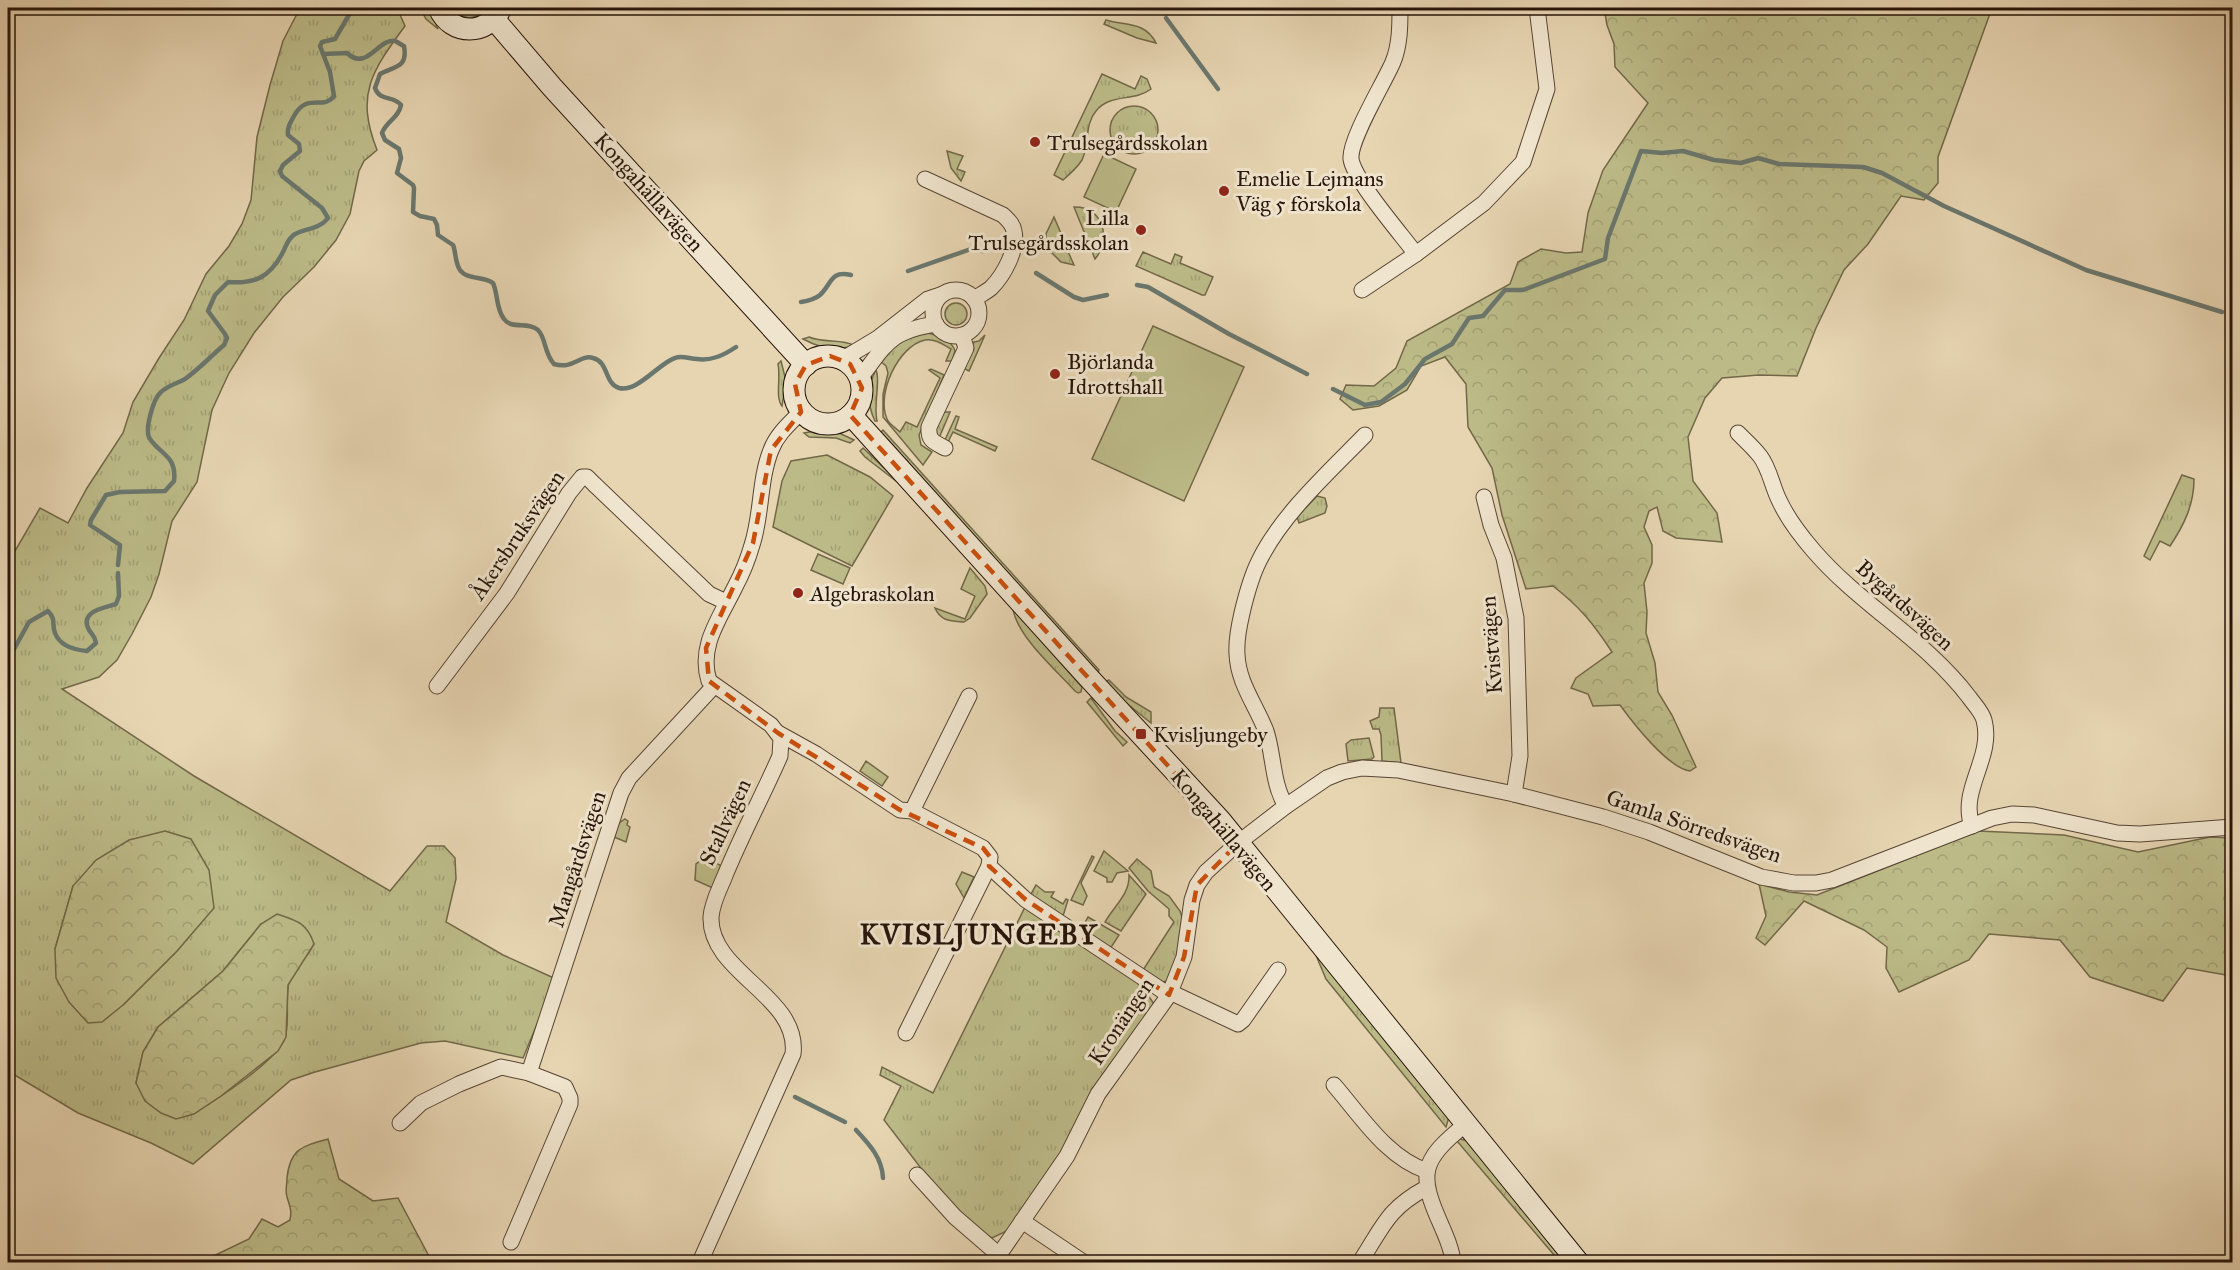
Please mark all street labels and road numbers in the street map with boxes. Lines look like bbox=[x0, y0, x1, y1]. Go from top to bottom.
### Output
street label: Kongahällavägen bbox=[588, 127, 710, 257]
street label: Åkersbruksvägen bbox=[463, 465, 570, 606]
street label: Bygårdsvägen bbox=[1850, 554, 1960, 656]
street label: Kvistvägen bbox=[1474, 595, 1508, 695]
street label: Kongahällavägen bbox=[1165, 763, 1283, 897]
street label: Stallvägen bbox=[693, 774, 757, 870]
street label: Gamla Sörredsvägen bbox=[1603, 783, 1785, 869]
street label: Mangårdsvägen bbox=[542, 787, 612, 931]
street label: Kronängen bbox=[1082, 972, 1160, 1070]

